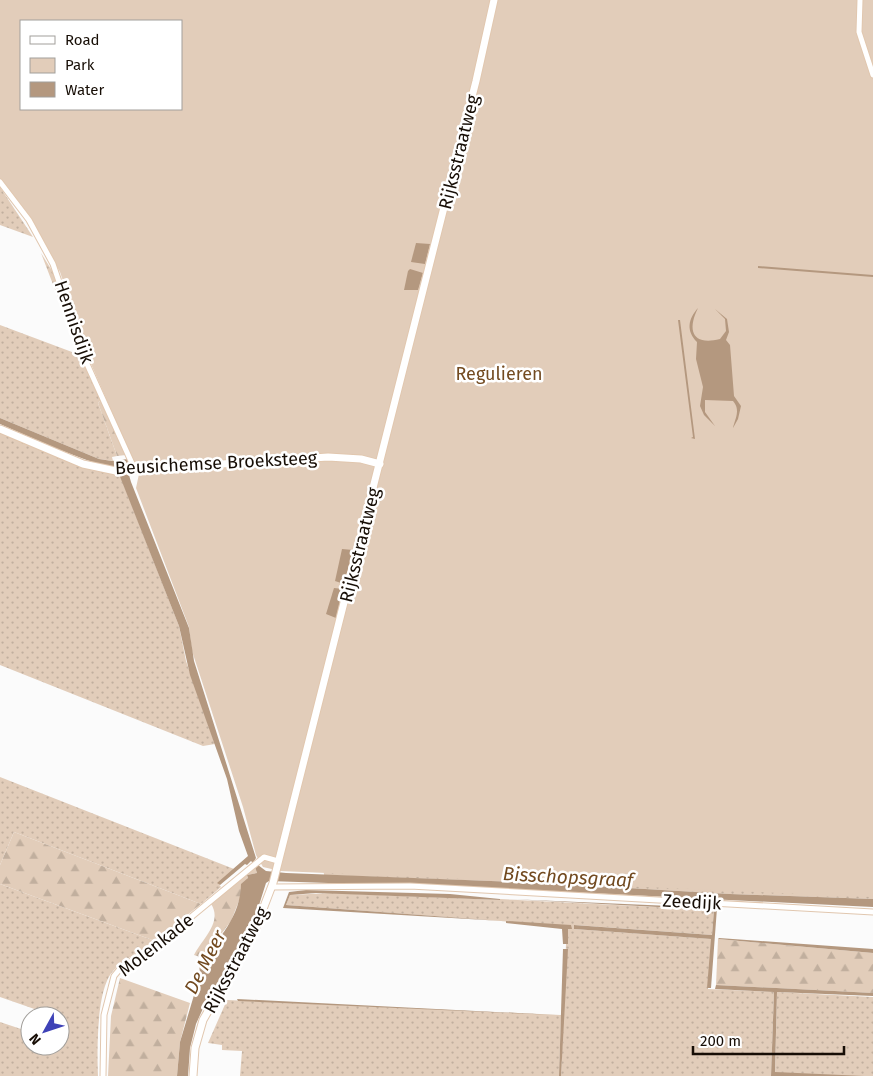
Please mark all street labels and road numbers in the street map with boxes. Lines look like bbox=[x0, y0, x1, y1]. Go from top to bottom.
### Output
street label: Rijksstraatweg bbox=[434, 92, 484, 212]
street label: Hennisdijk bbox=[49, 277, 99, 367]
street label: Beusichemse Broeksteeg bbox=[114, 447, 318, 479]
street label: Rijksstraatweg bbox=[335, 485, 385, 605]
street label: Zeedijk bbox=[662, 889, 723, 915]
street label: Rijksstraatweg bbox=[199, 902, 274, 1017]
street label: Molenkade bbox=[114, 909, 198, 981]

